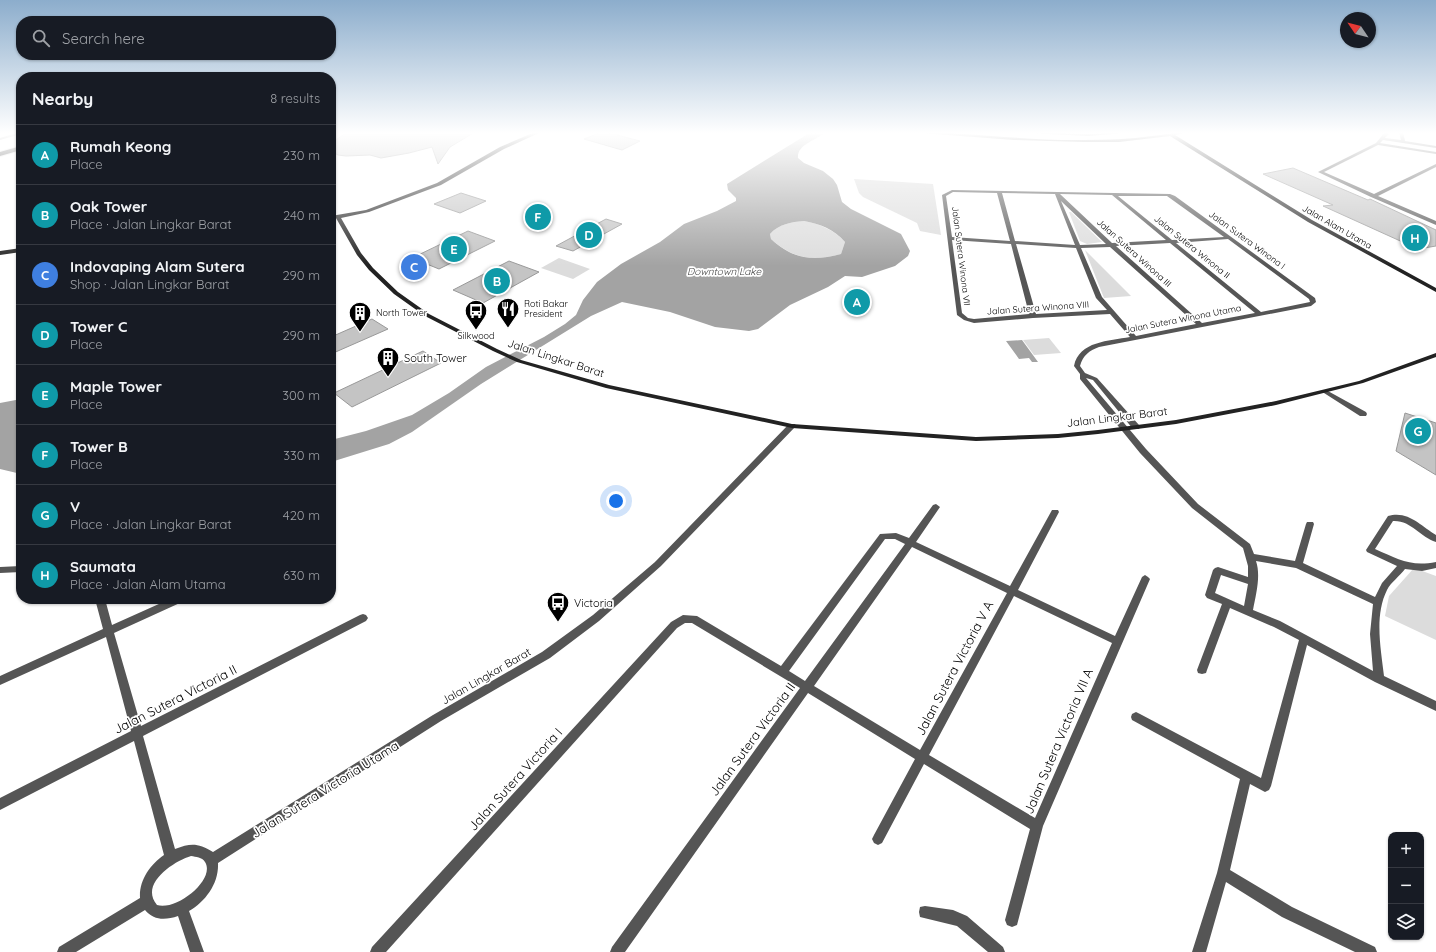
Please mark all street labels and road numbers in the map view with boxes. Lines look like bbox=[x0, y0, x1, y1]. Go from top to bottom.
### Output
street label: Jalan Alam Utama bbox=[1301, 202, 1374, 251]
street label: Jalan Sutera Winona VII bbox=[950, 206, 973, 306]
street label: Jalan Sutera Winona I bbox=[1207, 208, 1288, 271]
street label: Jalan Sutera Winona II bbox=[1152, 213, 1232, 281]
street label: Jalan Sutera Winona III bbox=[1095, 216, 1174, 289]
street label: Jalan Sutera Winona VIII bbox=[986, 298, 1089, 317]
street label: Jalan Sutera Winona Utama bbox=[1124, 302, 1242, 335]
street label: Jalan Lingkar Barat bbox=[506, 336, 606, 380]
street label: Jalan Lingkar Barat bbox=[1066, 404, 1168, 430]
street label: Jalan Sutera Victoria V A bbox=[912, 597, 997, 738]
street label: Jalan Lingkar Barat bbox=[439, 645, 533, 707]
street label: Jalan Sutera Victoria II bbox=[111, 661, 239, 737]
street label: Jalan Sutera Victoria VII A bbox=[1020, 665, 1096, 816]
street label: Jalan Sutera Victoria II bbox=[706, 679, 798, 799]
street label: Jalan Sutera Victoria I bbox=[465, 724, 565, 834]
street label: Jalan Sutera Victoria Utama bbox=[248, 737, 402, 841]

